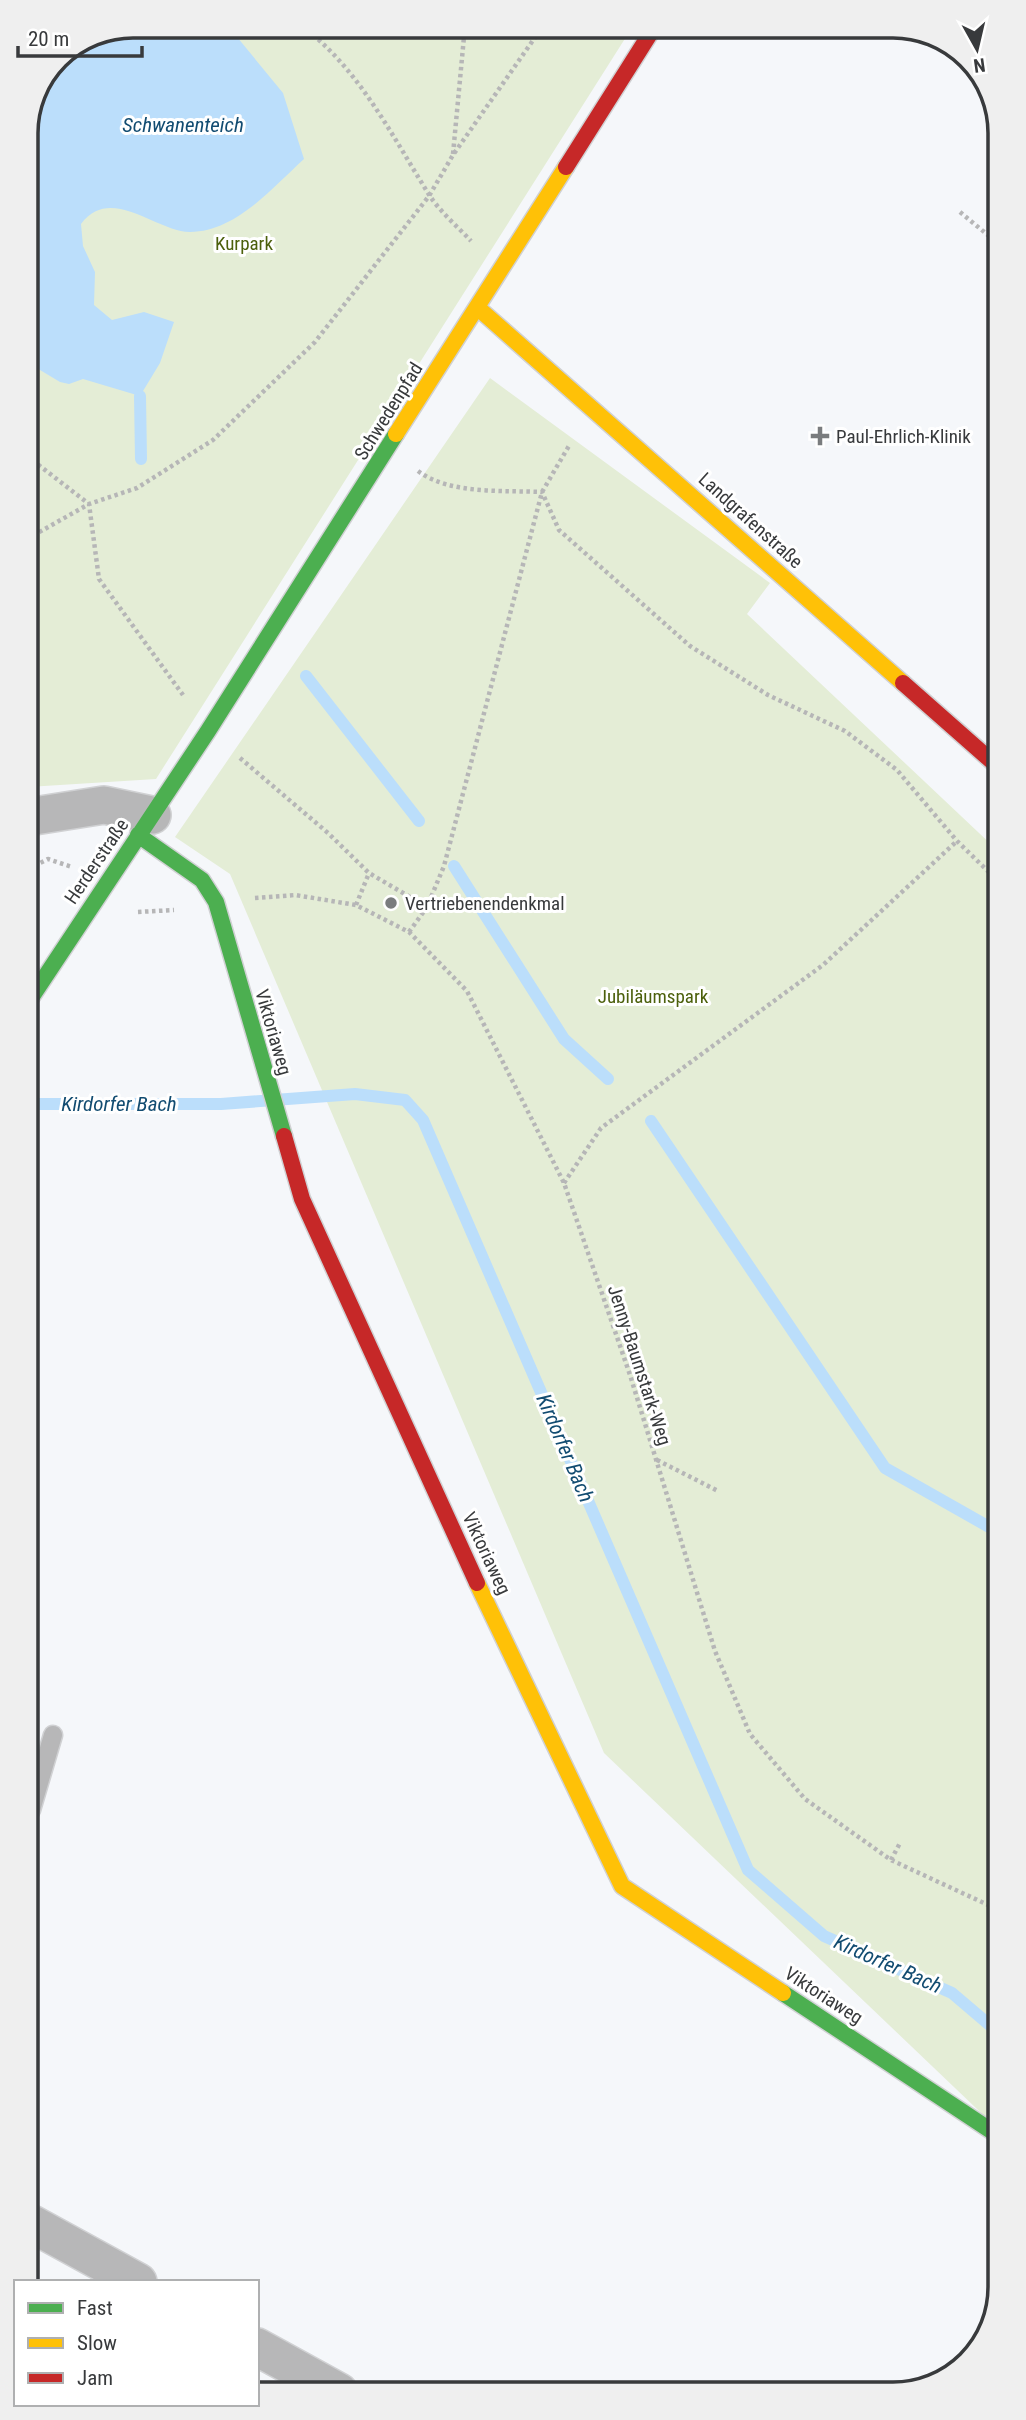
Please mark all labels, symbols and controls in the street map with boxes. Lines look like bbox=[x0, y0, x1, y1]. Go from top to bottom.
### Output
scale bar bbox=[18, 14, 142, 58]
north arrow bbox=[942, 14, 1012, 84]
text: 20 m bbox=[28, 27, 69, 51]
text: N bbox=[972, 53, 987, 78]
water label: Schwanenteich bbox=[122, 113, 244, 137]
park label: Kurpark bbox=[215, 232, 273, 255]
street label: Schwedenpfad bbox=[349, 358, 427, 464]
place label: Paul-Ehrlich-Klinik bbox=[836, 425, 971, 448]
marker: Paul-Ehrlich-Klinik bbox=[810, 426, 830, 446]
street label: Landgrafenstraße bbox=[694, 468, 808, 573]
street label: Herderstraße bbox=[59, 814, 133, 908]
place label: Vertriebenendenkmal bbox=[405, 892, 565, 915]
marker: Vertriebenendenkmal bbox=[383, 895, 399, 911]
park label: Jubiläumspark bbox=[598, 985, 709, 1008]
street label: Viktoriaweg bbox=[250, 986, 297, 1078]
water label: Kirdorfer Bach bbox=[61, 1092, 177, 1116]
street label: Jenny-Baumstark-Weg bbox=[603, 1282, 676, 1448]
water label: Kirdorfer Bach bbox=[531, 1390, 599, 1506]
street label: Viktoriaweg bbox=[457, 1508, 516, 1598]
water label: Kirdorfer Bach bbox=[830, 1930, 946, 1998]
street label: Viktoriaweg bbox=[780, 1962, 867, 2029]
legend bbox=[14, 2280, 259, 2406]
text: Fast bbox=[77, 2296, 113, 2320]
text: Slow bbox=[77, 2331, 117, 2355]
text: Jam bbox=[77, 2366, 113, 2390]

